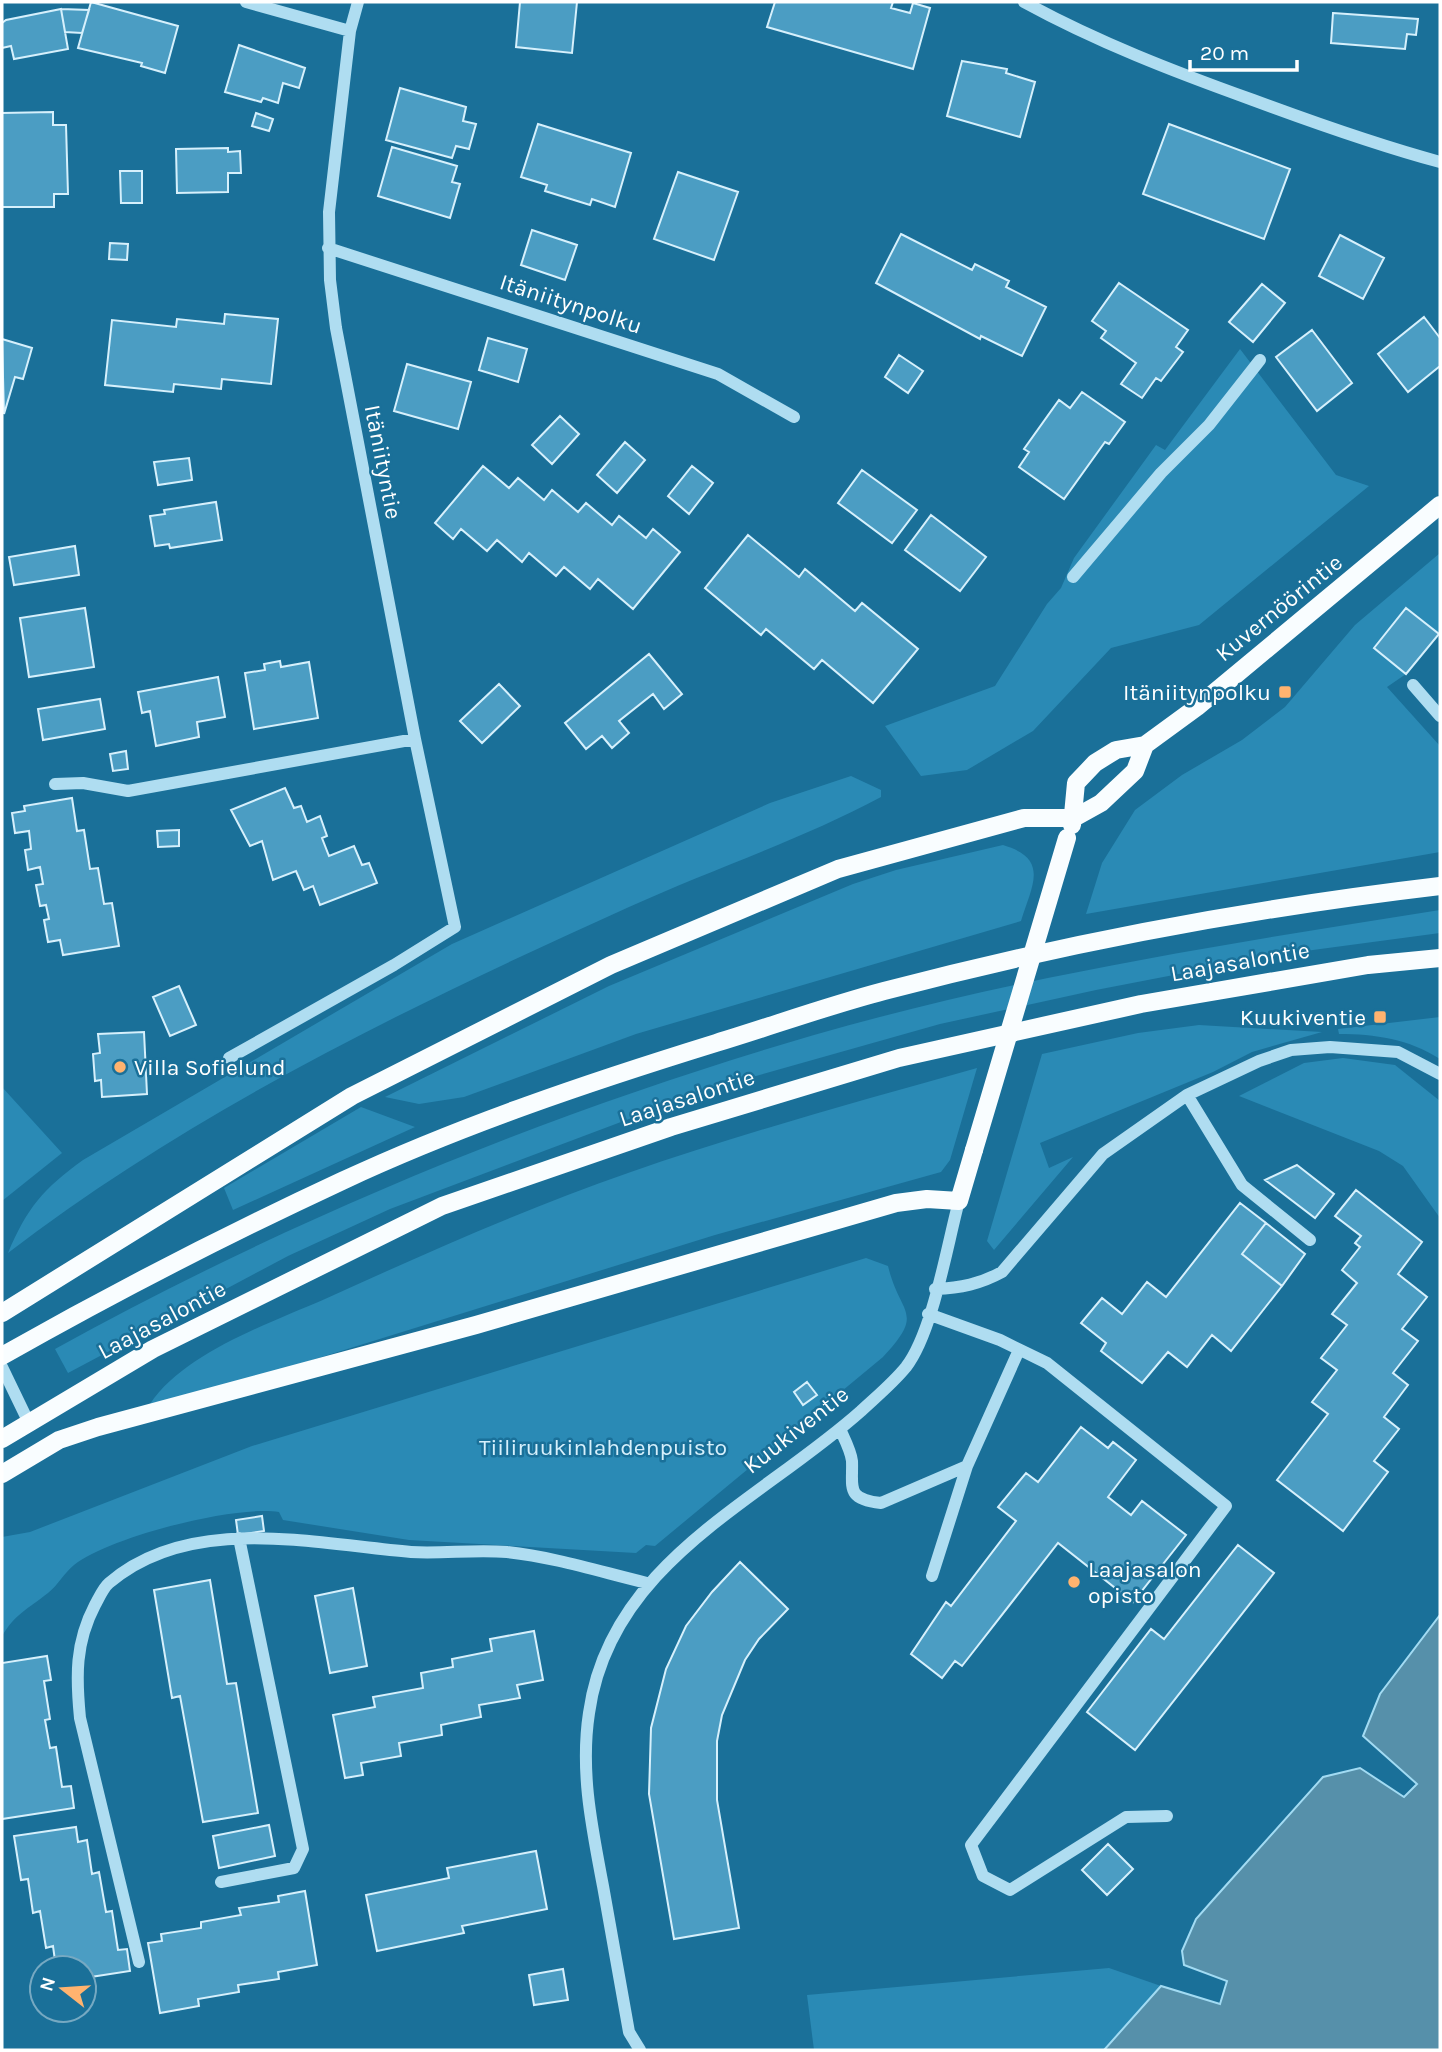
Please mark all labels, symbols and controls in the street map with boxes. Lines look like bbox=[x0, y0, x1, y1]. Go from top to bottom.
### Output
scale bar bbox=[1190, 28, 1297, 72]
text: 20 m bbox=[1200, 41, 1249, 65]
street label: Itäniitynpolku bbox=[496, 268, 646, 340]
street label: Itäniityntie bbox=[359, 403, 407, 521]
street label: Kuvernöörintie bbox=[1210, 549, 1348, 667]
place label: Itäniitynpolku bbox=[1123, 679, 1271, 706]
marker: Itäniitynpolku bbox=[1277, 684, 1293, 700]
street label: Laajasalontie bbox=[1168, 936, 1312, 988]
place label: Kuukiventie bbox=[1240, 1004, 1366, 1031]
marker: Kuukiventie bbox=[1372, 1009, 1388, 1025]
place label: Villa Sofielund bbox=[134, 1054, 286, 1081]
marker: Villa Sofielund bbox=[112, 1059, 128, 1075]
street label: Laajasalontie bbox=[616, 1063, 758, 1133]
street label: Laajasalontie bbox=[93, 1275, 231, 1365]
street label: Kuukiventie bbox=[738, 1381, 854, 1479]
park label: Tiiliruukinlahdenpuisto bbox=[479, 1434, 727, 1461]
place label: Laajasalon opisto bbox=[1088, 1556, 1202, 1609]
marker: Laajasalon opisto bbox=[1066, 1574, 1082, 1590]
north arrow bbox=[28, 1954, 98, 2024]
text: N bbox=[35, 1975, 60, 1994]

